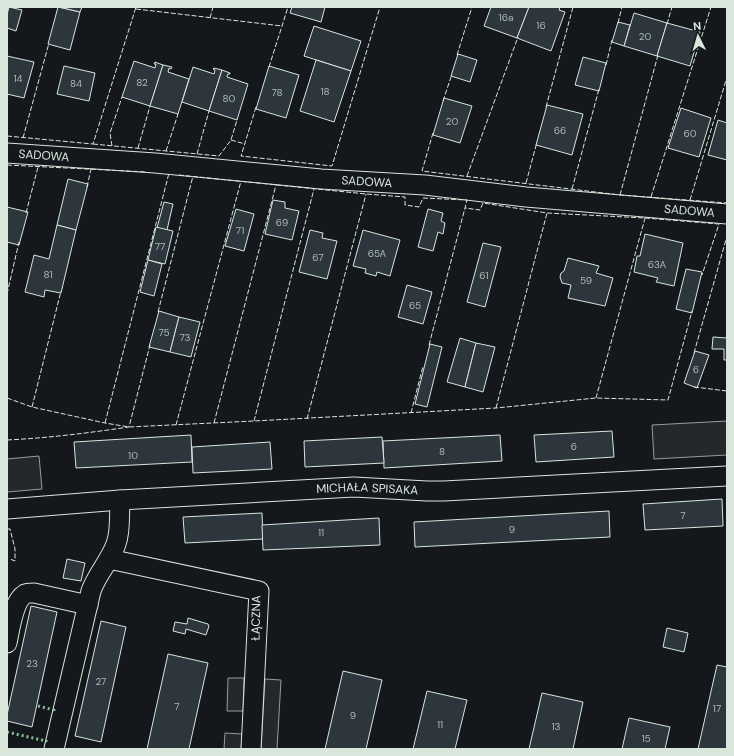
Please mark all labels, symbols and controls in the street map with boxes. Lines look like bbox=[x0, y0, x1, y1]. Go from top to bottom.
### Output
house number: 16a bbox=[499, 11, 513, 24]
north arrow bbox=[678, 16, 718, 56]
house number: 16 bbox=[536, 19, 546, 32]
text: N bbox=[693, 19, 702, 33]
house number: 20 bbox=[639, 30, 651, 43]
house number: 14 bbox=[13, 72, 23, 85]
house number: 82 bbox=[136, 76, 148, 89]
house number: 84 bbox=[70, 77, 82, 90]
house number: 18 bbox=[320, 85, 330, 98]
house number: 78 bbox=[271, 86, 283, 99]
house number: 80 bbox=[223, 92, 236, 105]
house number: 20 bbox=[446, 115, 458, 128]
house number: 66 bbox=[554, 124, 566, 137]
house number: 60 bbox=[683, 127, 697, 140]
street label: SADOWA bbox=[18, 146, 70, 165]
street label: SADOWA bbox=[341, 172, 393, 191]
street label: SADOWA bbox=[663, 201, 716, 221]
house number: 69 bbox=[276, 216, 288, 229]
house number: 71 bbox=[236, 224, 244, 237]
house number: 77 bbox=[155, 240, 165, 253]
house number: 65A bbox=[368, 247, 387, 260]
house number: 67 bbox=[312, 251, 324, 264]
house number: 63A bbox=[648, 258, 667, 271]
house number: 81 bbox=[44, 268, 53, 281]
house number: 61 bbox=[479, 269, 489, 282]
house number: 59 bbox=[580, 274, 592, 287]
house number: 65 bbox=[409, 299, 421, 312]
house number: 75 bbox=[158, 326, 170, 339]
house number: 73 bbox=[180, 331, 191, 344]
house number: 6 bbox=[693, 363, 699, 376]
house number: 6 bbox=[571, 440, 577, 453]
house number: 8 bbox=[439, 445, 445, 458]
house number: 10 bbox=[128, 449, 138, 462]
street label: MICHAŁA SPISAKA bbox=[316, 479, 419, 499]
house number: 7 bbox=[680, 509, 686, 522]
house number: 9 bbox=[509, 523, 515, 536]
house number: 11 bbox=[318, 526, 324, 539]
street label: ŁĄCZNA bbox=[248, 595, 264, 641]
house number: 23 bbox=[26, 657, 38, 670]
house number: 27 bbox=[96, 675, 106, 688]
house number: 7 bbox=[174, 700, 180, 713]
house number: 17 bbox=[713, 702, 721, 715]
house number: 9 bbox=[350, 709, 356, 722]
house number: 11 bbox=[437, 718, 443, 731]
house number: 13 bbox=[551, 720, 561, 733]
house number: 15 bbox=[641, 732, 651, 745]

